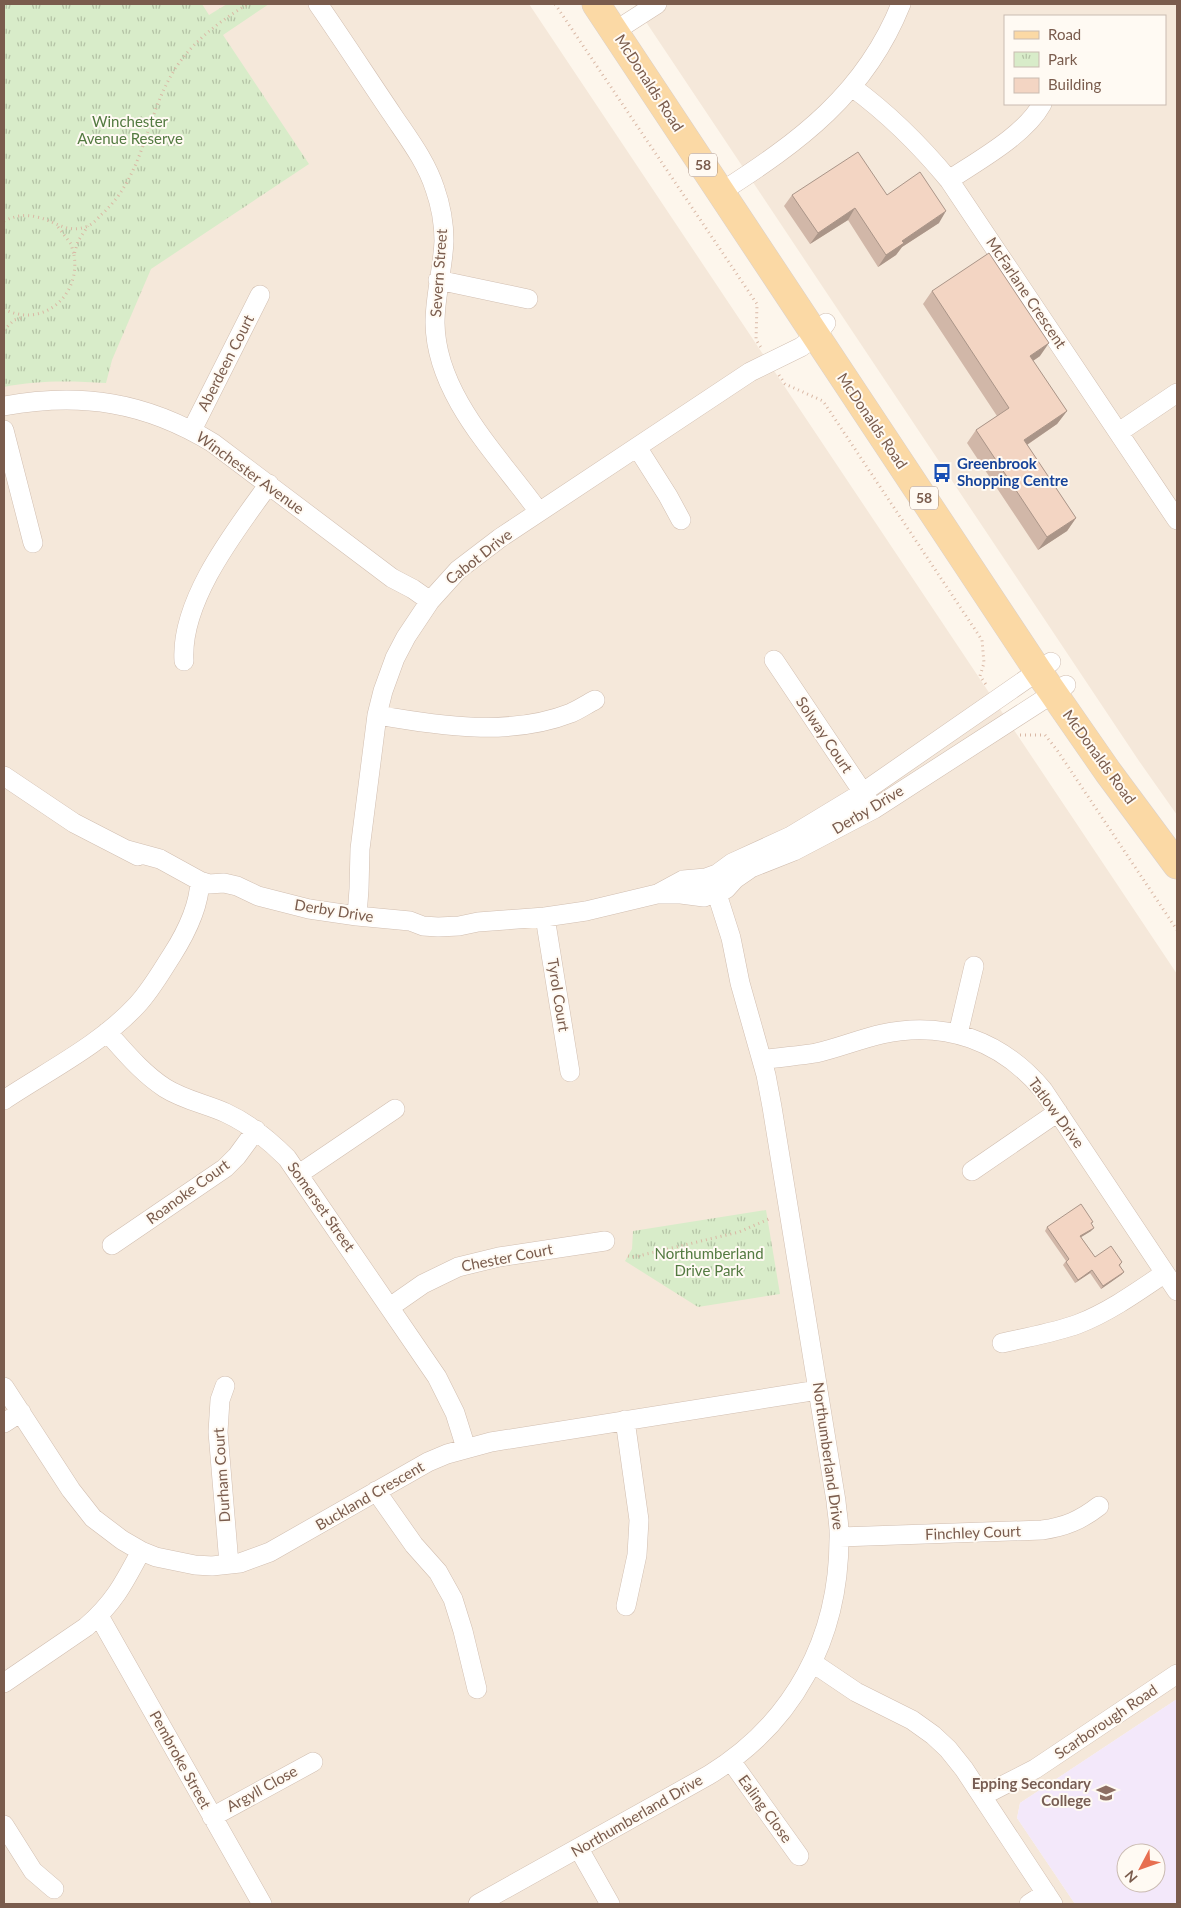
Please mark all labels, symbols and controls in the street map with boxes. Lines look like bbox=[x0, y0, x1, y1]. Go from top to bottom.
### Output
legend bbox=[1004, 15, 1166, 105]
text: Road bbox=[1048, 25, 1081, 43]
street label: McDonalds Road bbox=[612, 31, 688, 134]
text: Park bbox=[1048, 50, 1078, 68]
text: Building bbox=[1048, 75, 1101, 93]
park label: Winchester Avenue Reserve bbox=[77, 112, 183, 147]
road number: 58 bbox=[689, 154, 717, 176]
street label: Severn Street bbox=[426, 228, 450, 318]
street label: McFarlane Crescent bbox=[983, 233, 1071, 352]
street label: Aberdeen Court bbox=[193, 311, 257, 414]
street label: McDonalds Road bbox=[834, 369, 912, 472]
street label: Winchester Avenue bbox=[193, 427, 308, 517]
place label: Greenbrook Shopping Centre bbox=[957, 454, 1068, 489]
bus stop icon: Greenbrook Shopping Centre bbox=[931, 462, 953, 484]
road number: 58 bbox=[910, 486, 938, 509]
street label: Cabot Drive bbox=[442, 525, 515, 588]
street label: Solway Court bbox=[793, 693, 857, 776]
street label: McDonalds Road bbox=[1060, 706, 1140, 807]
street label: Derby Drive bbox=[829, 781, 906, 837]
street label: Derby Drive bbox=[293, 895, 375, 925]
street label: Tyrol Court bbox=[544, 957, 574, 1033]
street label: Tatlow Drive bbox=[1025, 1074, 1088, 1151]
street label: Roanoke Court bbox=[142, 1155, 233, 1227]
street label: Somerset Street bbox=[284, 1158, 360, 1255]
street label: Chester Court bbox=[460, 1239, 555, 1275]
park label: Northumberland Drive Park bbox=[654, 1244, 764, 1279]
street label: Northumberland Drive bbox=[810, 1381, 848, 1531]
street label: Durham Court bbox=[209, 1427, 233, 1523]
street label: Buckland Crescent bbox=[312, 1456, 428, 1534]
street label: Finchley Court bbox=[925, 1521, 1022, 1543]
street label: Scarborough Road bbox=[1051, 1680, 1160, 1762]
street label: Pembroke Street bbox=[146, 1707, 216, 1812]
street label: Argyll Close bbox=[223, 1761, 300, 1815]
street label: Northumberland Drive bbox=[568, 1770, 705, 1860]
street label: Ealing Close bbox=[735, 1771, 797, 1846]
place label: Epping Secondary College bbox=[972, 1774, 1091, 1809]
school or university icon: Epping Secondary College bbox=[1095, 1782, 1117, 1804]
north arrow bbox=[1116, 1843, 1166, 1893]
text: N bbox=[1121, 1867, 1141, 1887]

